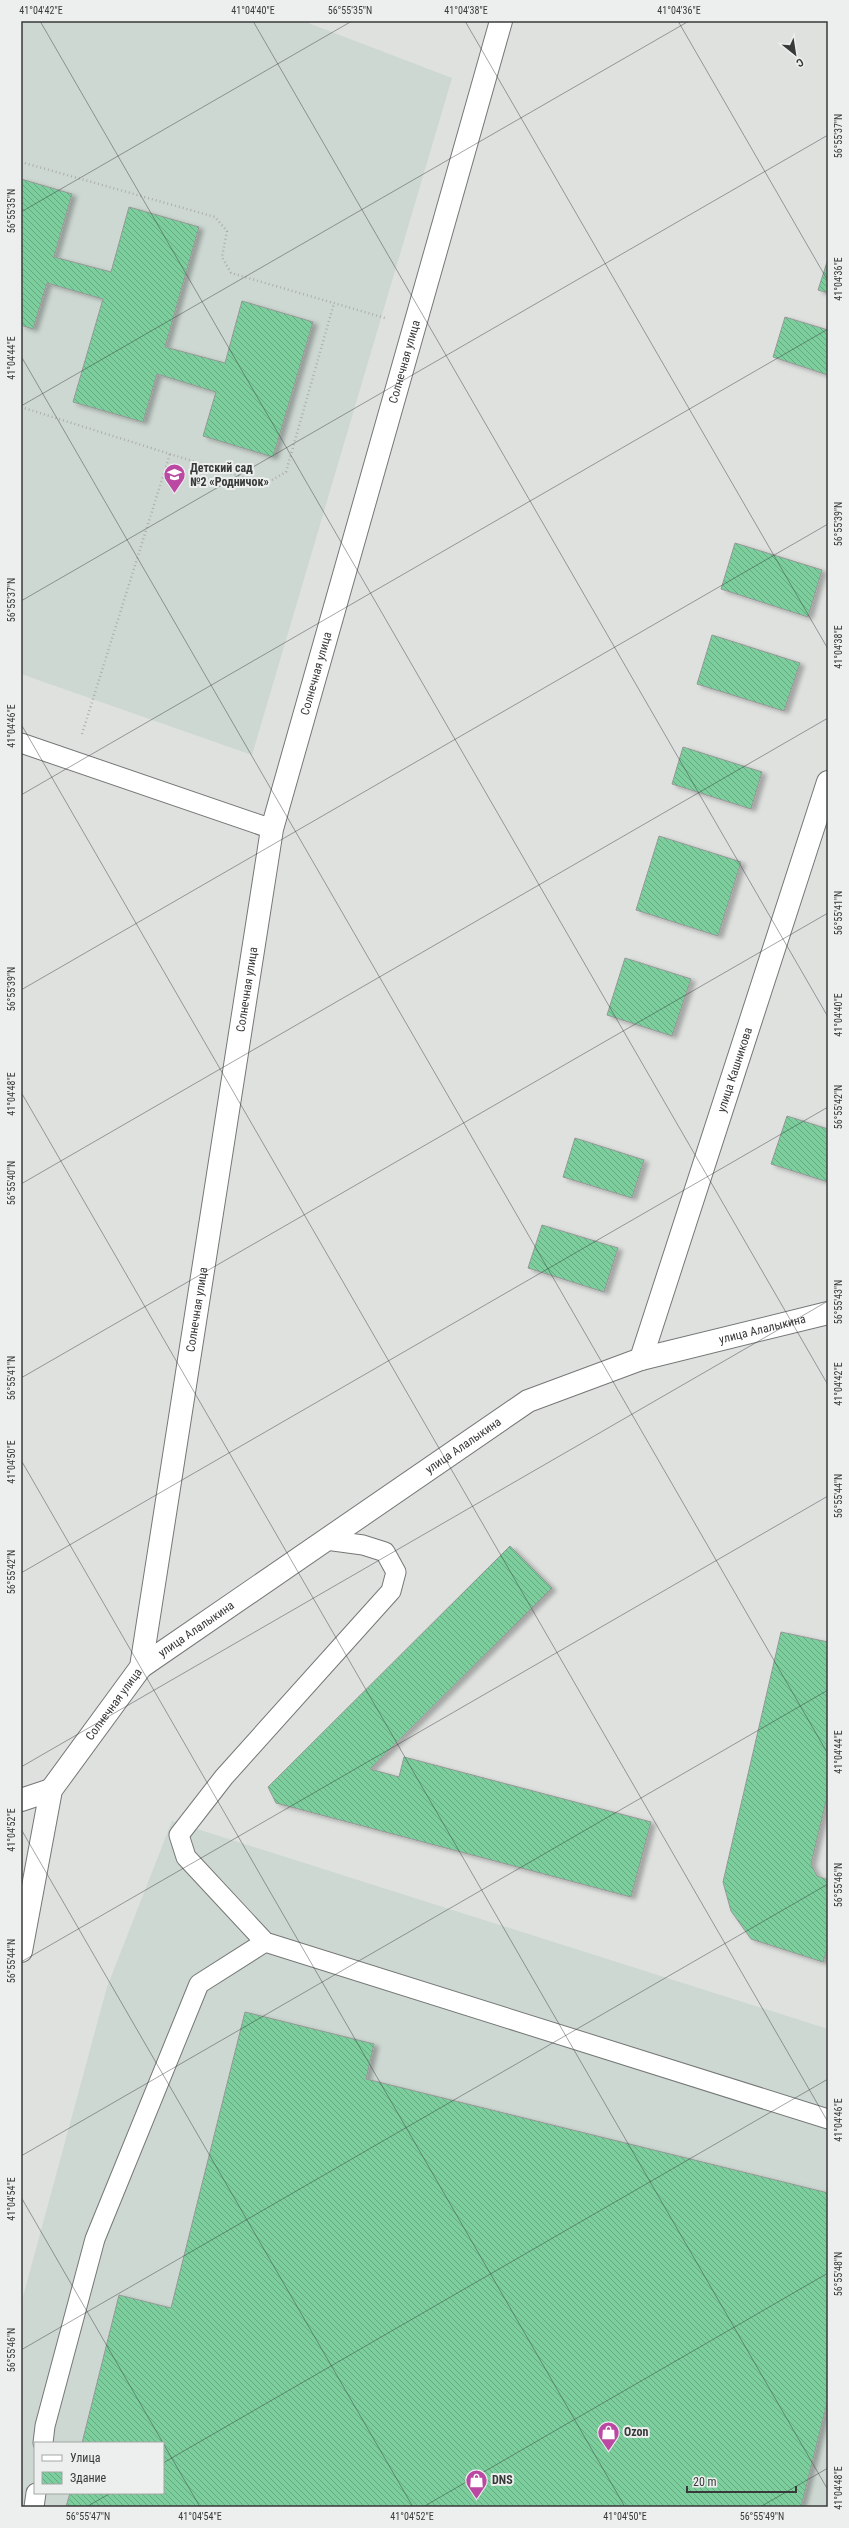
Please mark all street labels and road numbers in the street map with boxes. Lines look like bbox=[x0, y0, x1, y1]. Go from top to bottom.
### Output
street label: Солнечная улица bbox=[386, 318, 423, 405]
street label: Солнечная улица bbox=[298, 630, 335, 717]
street label: Солнечная улица bbox=[233, 946, 261, 1033]
street label: улица Кашникова bbox=[714, 1025, 755, 1114]
street label: Солнечная улица bbox=[183, 1266, 210, 1353]
street label: улица Алалыкина bbox=[717, 1312, 807, 1347]
street label: улица Алалыкина bbox=[423, 1414, 504, 1476]
street label: улица Алалыкина bbox=[156, 1598, 237, 1660]
street label: Солнечная улица bbox=[83, 1665, 145, 1743]

